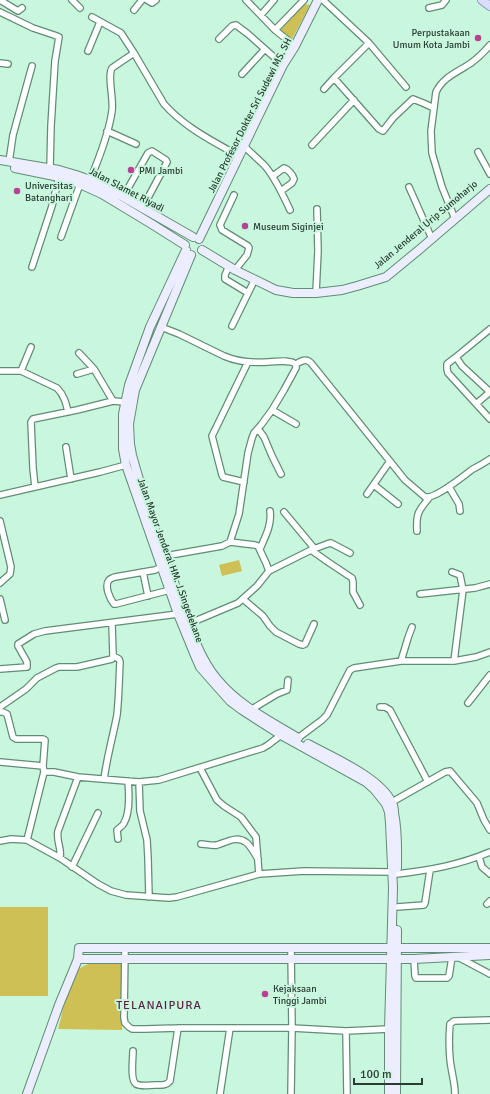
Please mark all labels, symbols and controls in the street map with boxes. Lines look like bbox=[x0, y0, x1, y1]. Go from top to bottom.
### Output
place label: Perpustakaan Umum Kota Jambi bbox=[393, 27, 470, 51]
marker: Perpustakaan Umum Kota Jambi bbox=[473, 33, 483, 43]
street label: Jalan Profesor Dokter Sri Sudewi MS. SH bbox=[205, 36, 294, 195]
street label: Jalan Slamet Riyadi bbox=[87, 165, 166, 215]
marker: PMI Jambi bbox=[126, 165, 136, 175]
place label: PMI Jambi bbox=[139, 165, 183, 177]
street label: Jalan Jenderal Urip Sumoharjo bbox=[371, 178, 480, 272]
place label: Universitas Batanghari bbox=[25, 180, 73, 204]
marker: Universitas Batanghari bbox=[12, 186, 22, 196]
marker: Museum Siginjei bbox=[240, 221, 250, 231]
place label: Museum Siginjei bbox=[253, 221, 324, 233]
street label: Jalan Mayor Jenderal HM. J.Singedekane bbox=[135, 477, 205, 644]
place label: Kejaksaan Tinggi Jambi bbox=[273, 983, 327, 1007]
marker: Kejaksaan Tinggi Jambi bbox=[260, 989, 270, 999]
district label: TELANAIPURA bbox=[116, 998, 202, 1013]
scale bar bbox=[354, 1060, 422, 1086]
text: 100 m bbox=[360, 1067, 392, 1082]

